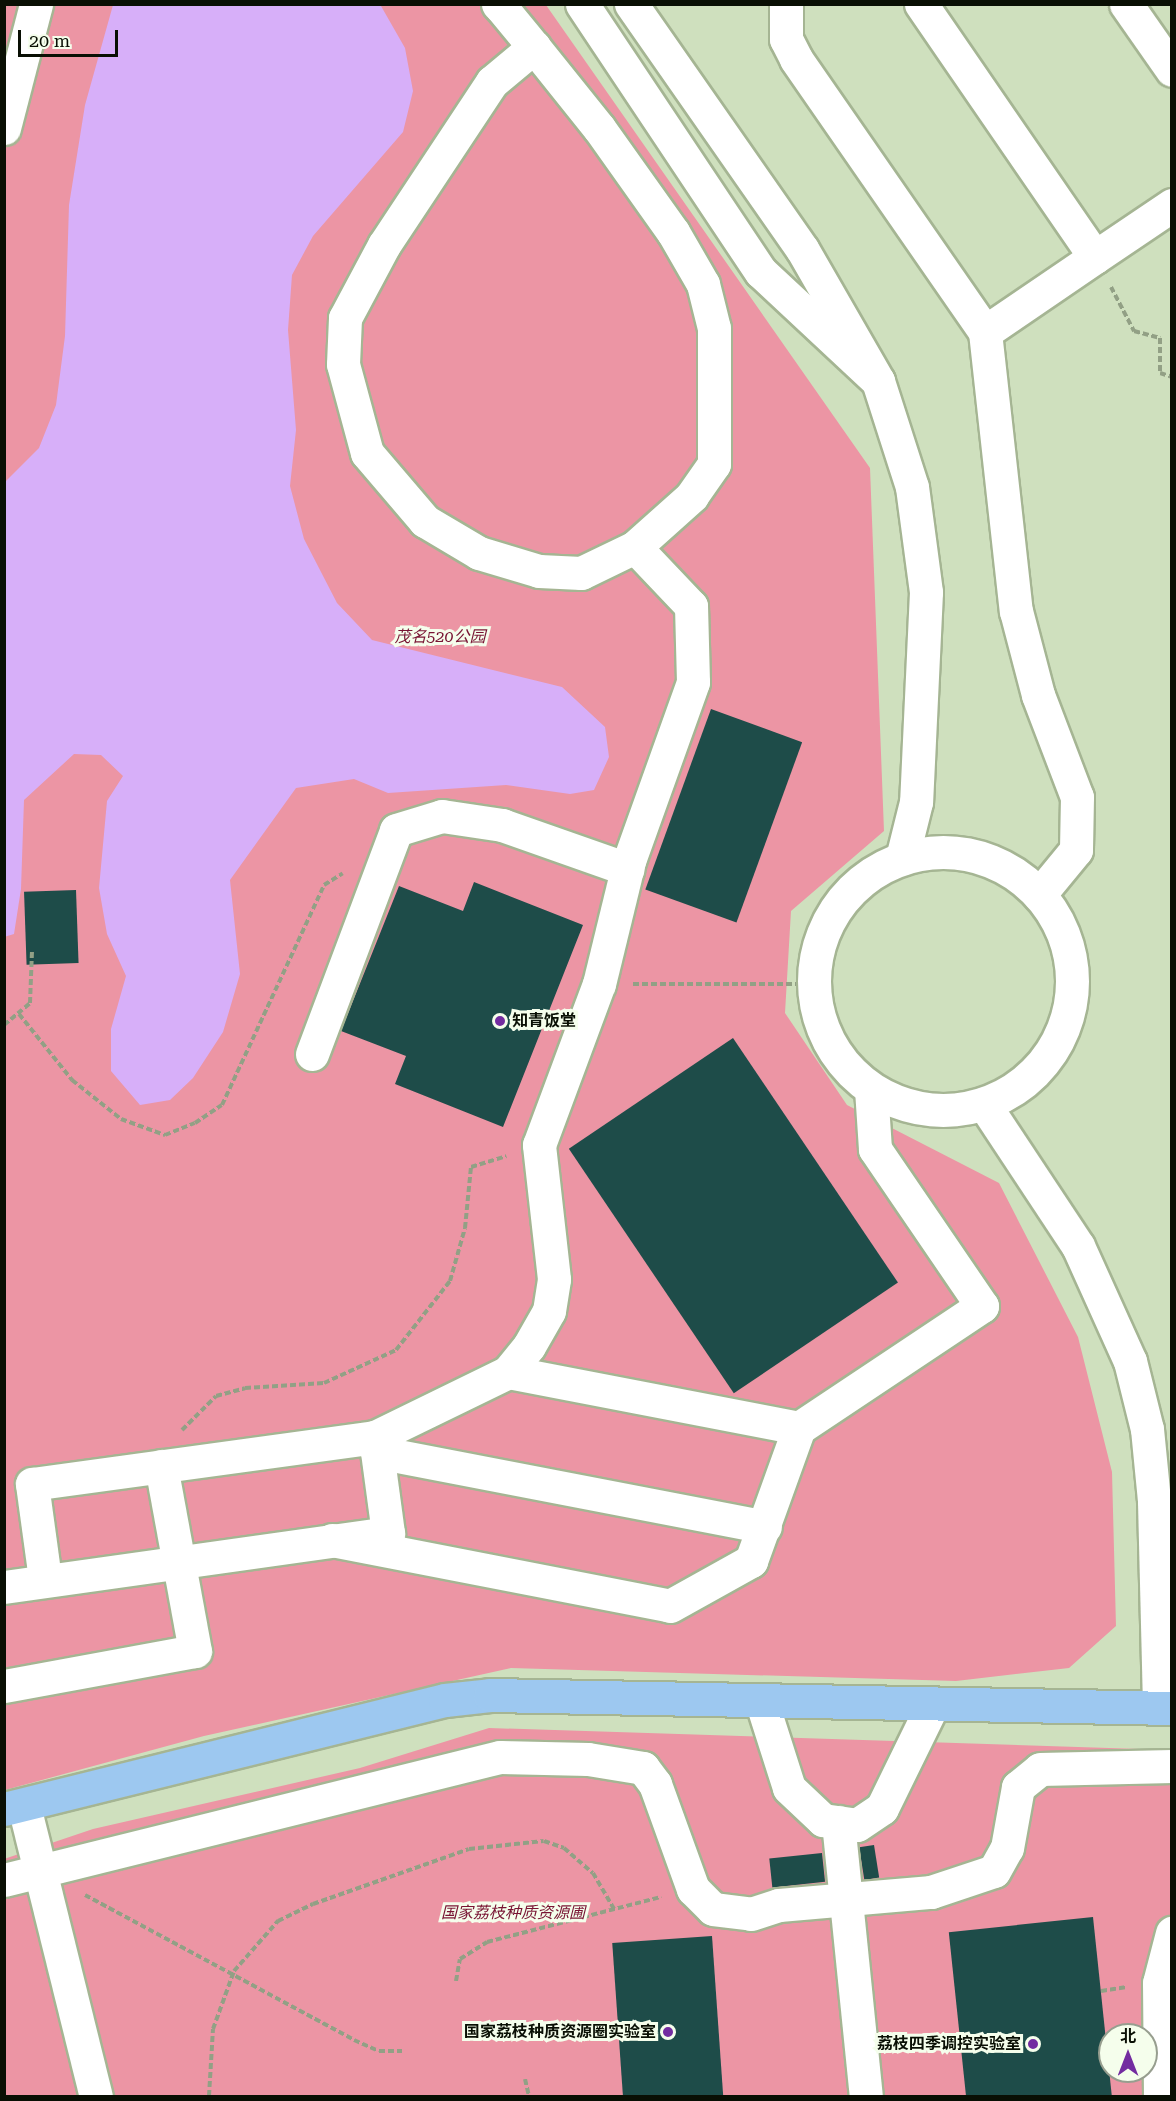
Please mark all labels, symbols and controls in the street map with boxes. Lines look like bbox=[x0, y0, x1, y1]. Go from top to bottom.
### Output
scale bar bbox=[21, 18, 122, 56]
text: 20 m bbox=[29, 30, 70, 51]
park label: 茂名520公园 bbox=[395, 627, 485, 647]
place label: 知青饭堂 bbox=[512, 1011, 576, 1031]
marker: 知青饭堂 bbox=[493, 1014, 507, 1028]
park label: 国家荔枝种质资源圃 bbox=[441, 1903, 585, 1923]
place label: 国家荔枝种质资源圈实验室 bbox=[464, 2022, 656, 2042]
north arrow bbox=[1098, 2023, 1158, 2083]
marker: 国家荔枝种质资源圈实验室 bbox=[661, 2025, 675, 2039]
text: 北 bbox=[1120, 2027, 1136, 2046]
place label: 荔枝四季调控实验室 bbox=[877, 2034, 1021, 2054]
marker: 荔枝四季调控实验室 bbox=[1026, 2037, 1040, 2051]

